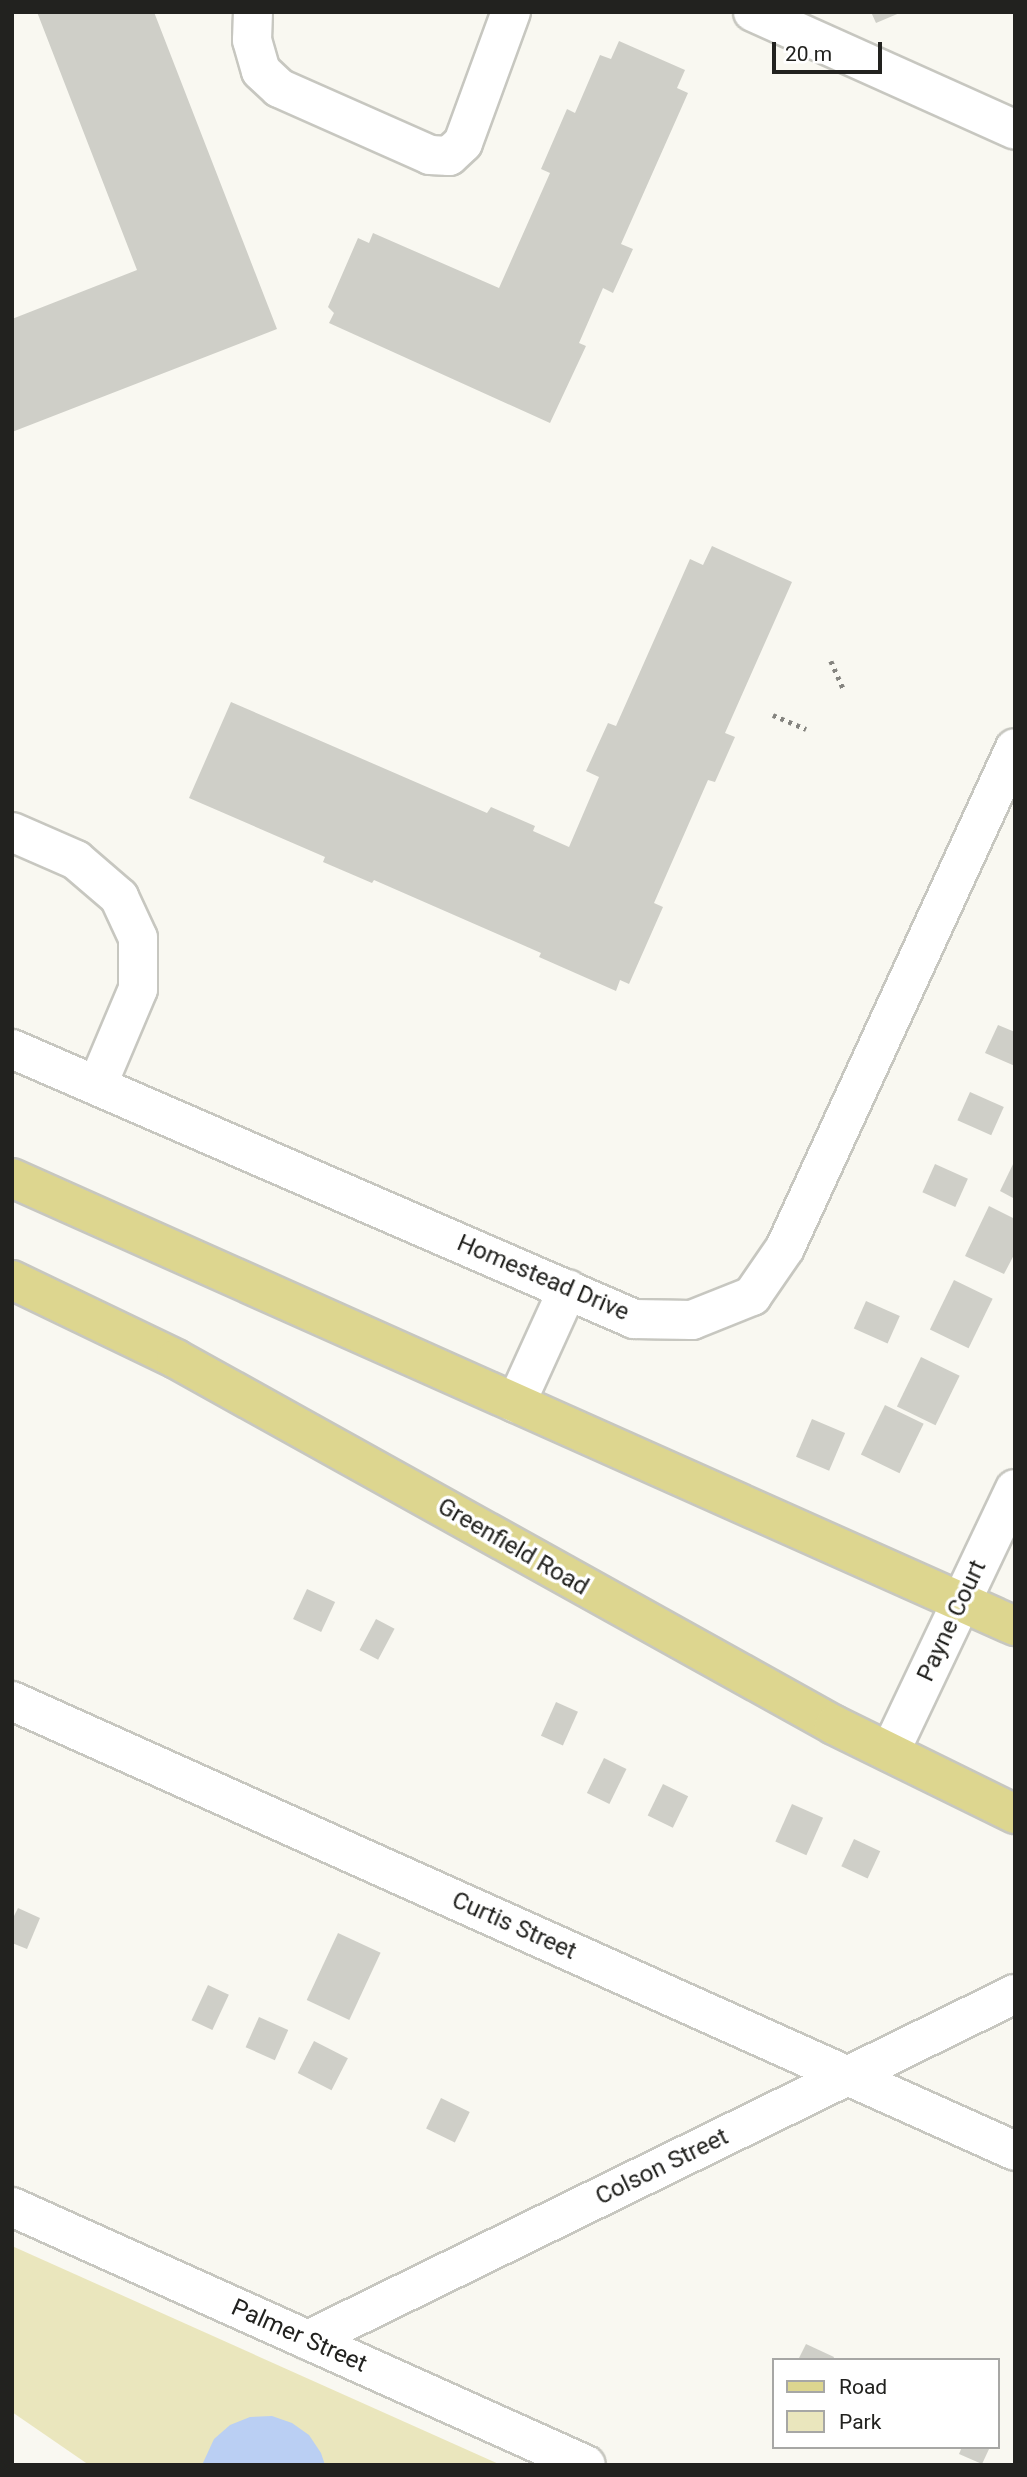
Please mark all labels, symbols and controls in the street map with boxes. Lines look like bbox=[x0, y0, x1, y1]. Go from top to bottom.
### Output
scale bar bbox=[775, 28, 885, 72]
text: 20 m bbox=[785, 42, 832, 66]
street label: Homestead Drive bbox=[453, 1229, 633, 1327]
street label: Greenfield Road bbox=[432, 1492, 594, 1602]
street label: Payne Court bbox=[911, 1556, 993, 1686]
street label: Curtis Street bbox=[447, 1886, 581, 1966]
street label: Colson Street bbox=[591, 2123, 733, 2211]
street label: Palmer Street bbox=[227, 2293, 371, 2379]
legend bbox=[772, 2358, 999, 2449]
text: Road bbox=[839, 2375, 887, 2399]
text: Park bbox=[839, 2410, 881, 2434]

